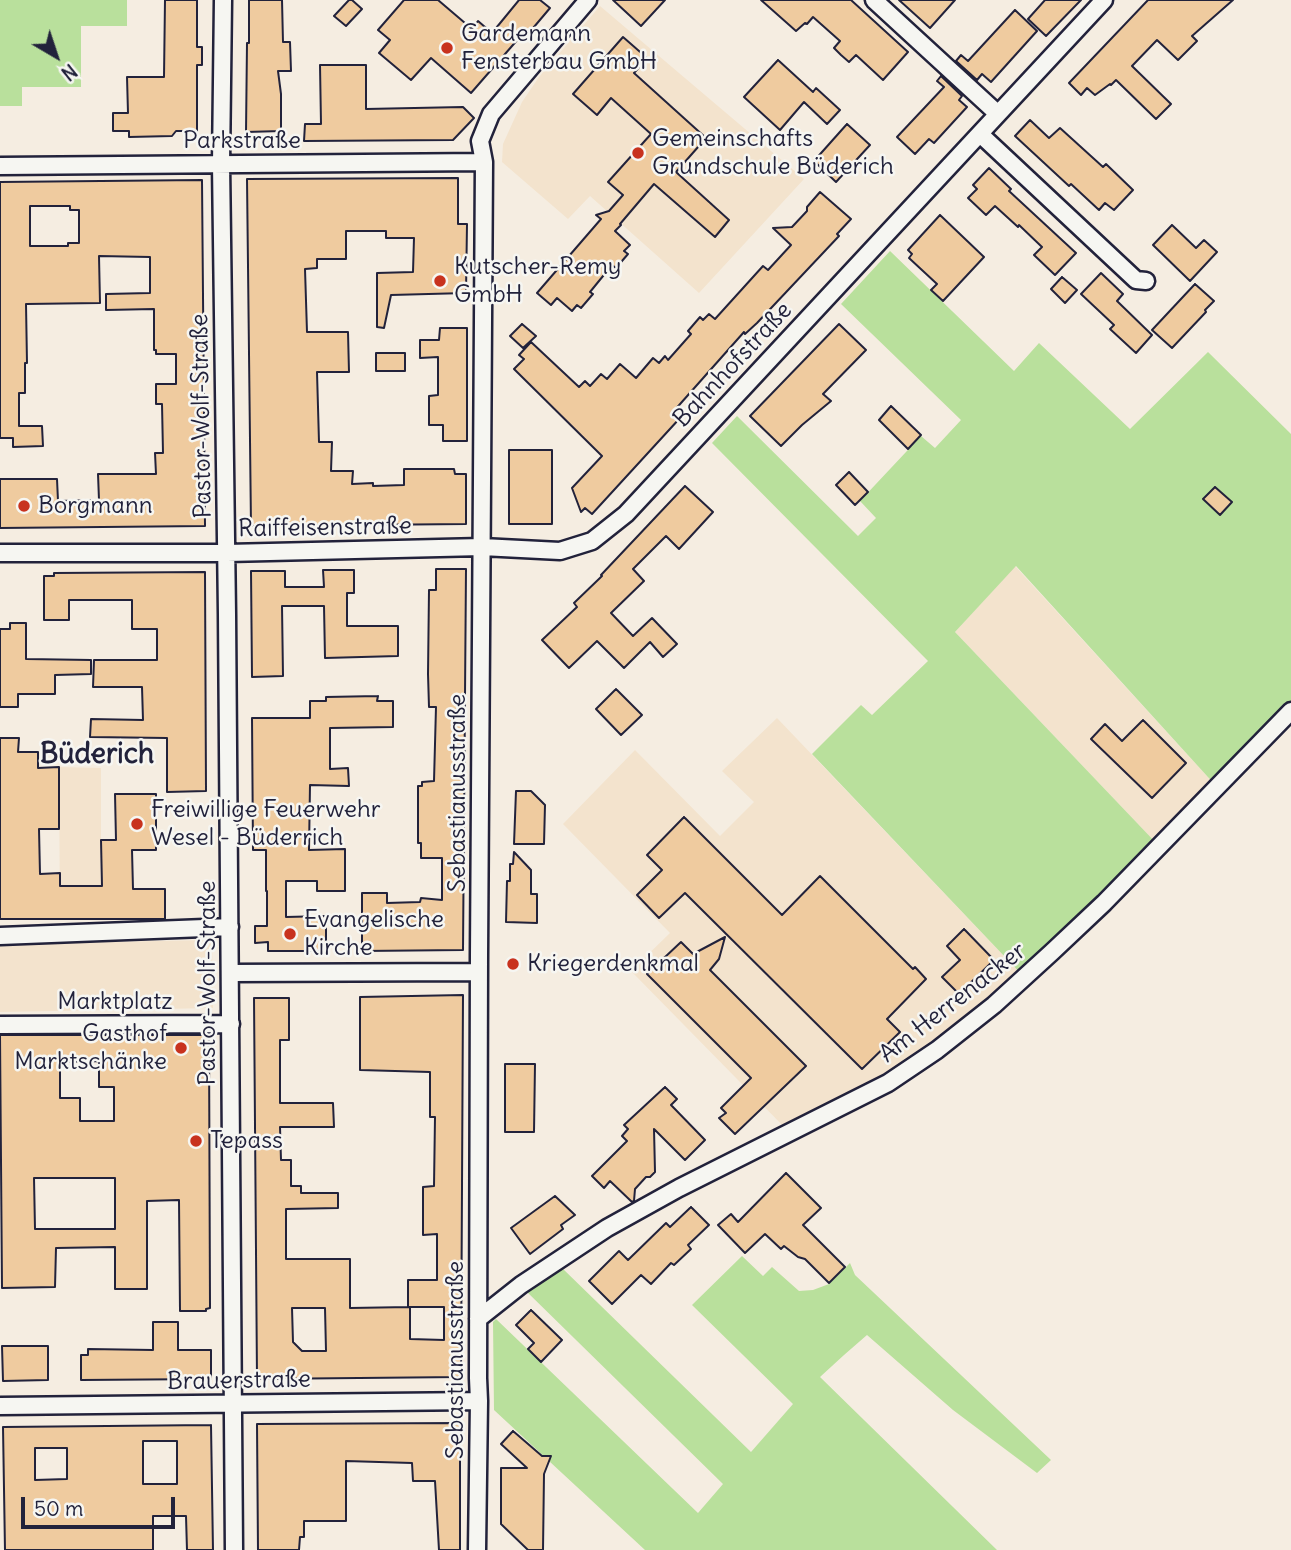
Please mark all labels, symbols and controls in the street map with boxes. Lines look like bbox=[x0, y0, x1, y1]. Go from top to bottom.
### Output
place label: Gardemann Fensterbau GmbH bbox=[461, 20, 657, 76]
north arrow bbox=[21, 21, 91, 91]
marker: Gardemann Fensterbau GmbH bbox=[439, 40, 455, 56]
text: N bbox=[57, 59, 82, 86]
place label: Gemeinschafts Grundschule Büderich bbox=[652, 125, 894, 181]
street label: Parkstraße bbox=[183, 127, 301, 155]
marker: Gemeinschafts Grundschule Büderich bbox=[630, 145, 646, 161]
place label: Kutscher-Remy GmbH bbox=[454, 253, 621, 309]
marker: Kutscher-Remy GmbH bbox=[432, 273, 448, 289]
street label: Bahnhofstraße bbox=[668, 297, 798, 433]
street label: Pastor-Wolf-Straße bbox=[186, 313, 218, 519]
place label: Borgmann bbox=[38, 492, 153, 520]
marker: Borgmann bbox=[16, 498, 32, 514]
street label: Raiffeisenstraße bbox=[238, 512, 412, 544]
street label: Sebastianusstraße bbox=[444, 694, 472, 892]
district label: Büderich bbox=[40, 738, 154, 772]
place label: Freiwillige Feuerwehr Wesel - Büderrich bbox=[151, 796, 381, 852]
marker: Freiwillige Feuerwehr Wesel - Büderrich bbox=[129, 816, 145, 832]
street label: Pastor-Wolf-Straße bbox=[194, 881, 222, 1085]
place label: Evangelische Kirche bbox=[304, 906, 444, 962]
marker: Evangelische Kirche bbox=[282, 926, 298, 942]
street label: Am Herrenacker bbox=[874, 937, 1032, 1069]
place label: Kriegerdenkmal bbox=[527, 950, 699, 978]
marker: Kriegerdenkmal bbox=[505, 956, 521, 972]
street label: Marktplatz bbox=[57, 988, 173, 1016]
place label: Gasthof Marktschänke bbox=[14, 1020, 167, 1076]
marker: Gasthof Marktschänke bbox=[173, 1040, 189, 1056]
place label: Tepass bbox=[210, 1127, 283, 1155]
marker: Tepass bbox=[188, 1133, 204, 1149]
street label: Sebastianusstraße bbox=[442, 1261, 470, 1459]
street label: Brauerstraße bbox=[167, 1365, 311, 1397]
scale bar bbox=[24, 1484, 178, 1528]
text: 50 m bbox=[34, 1495, 83, 1522]

